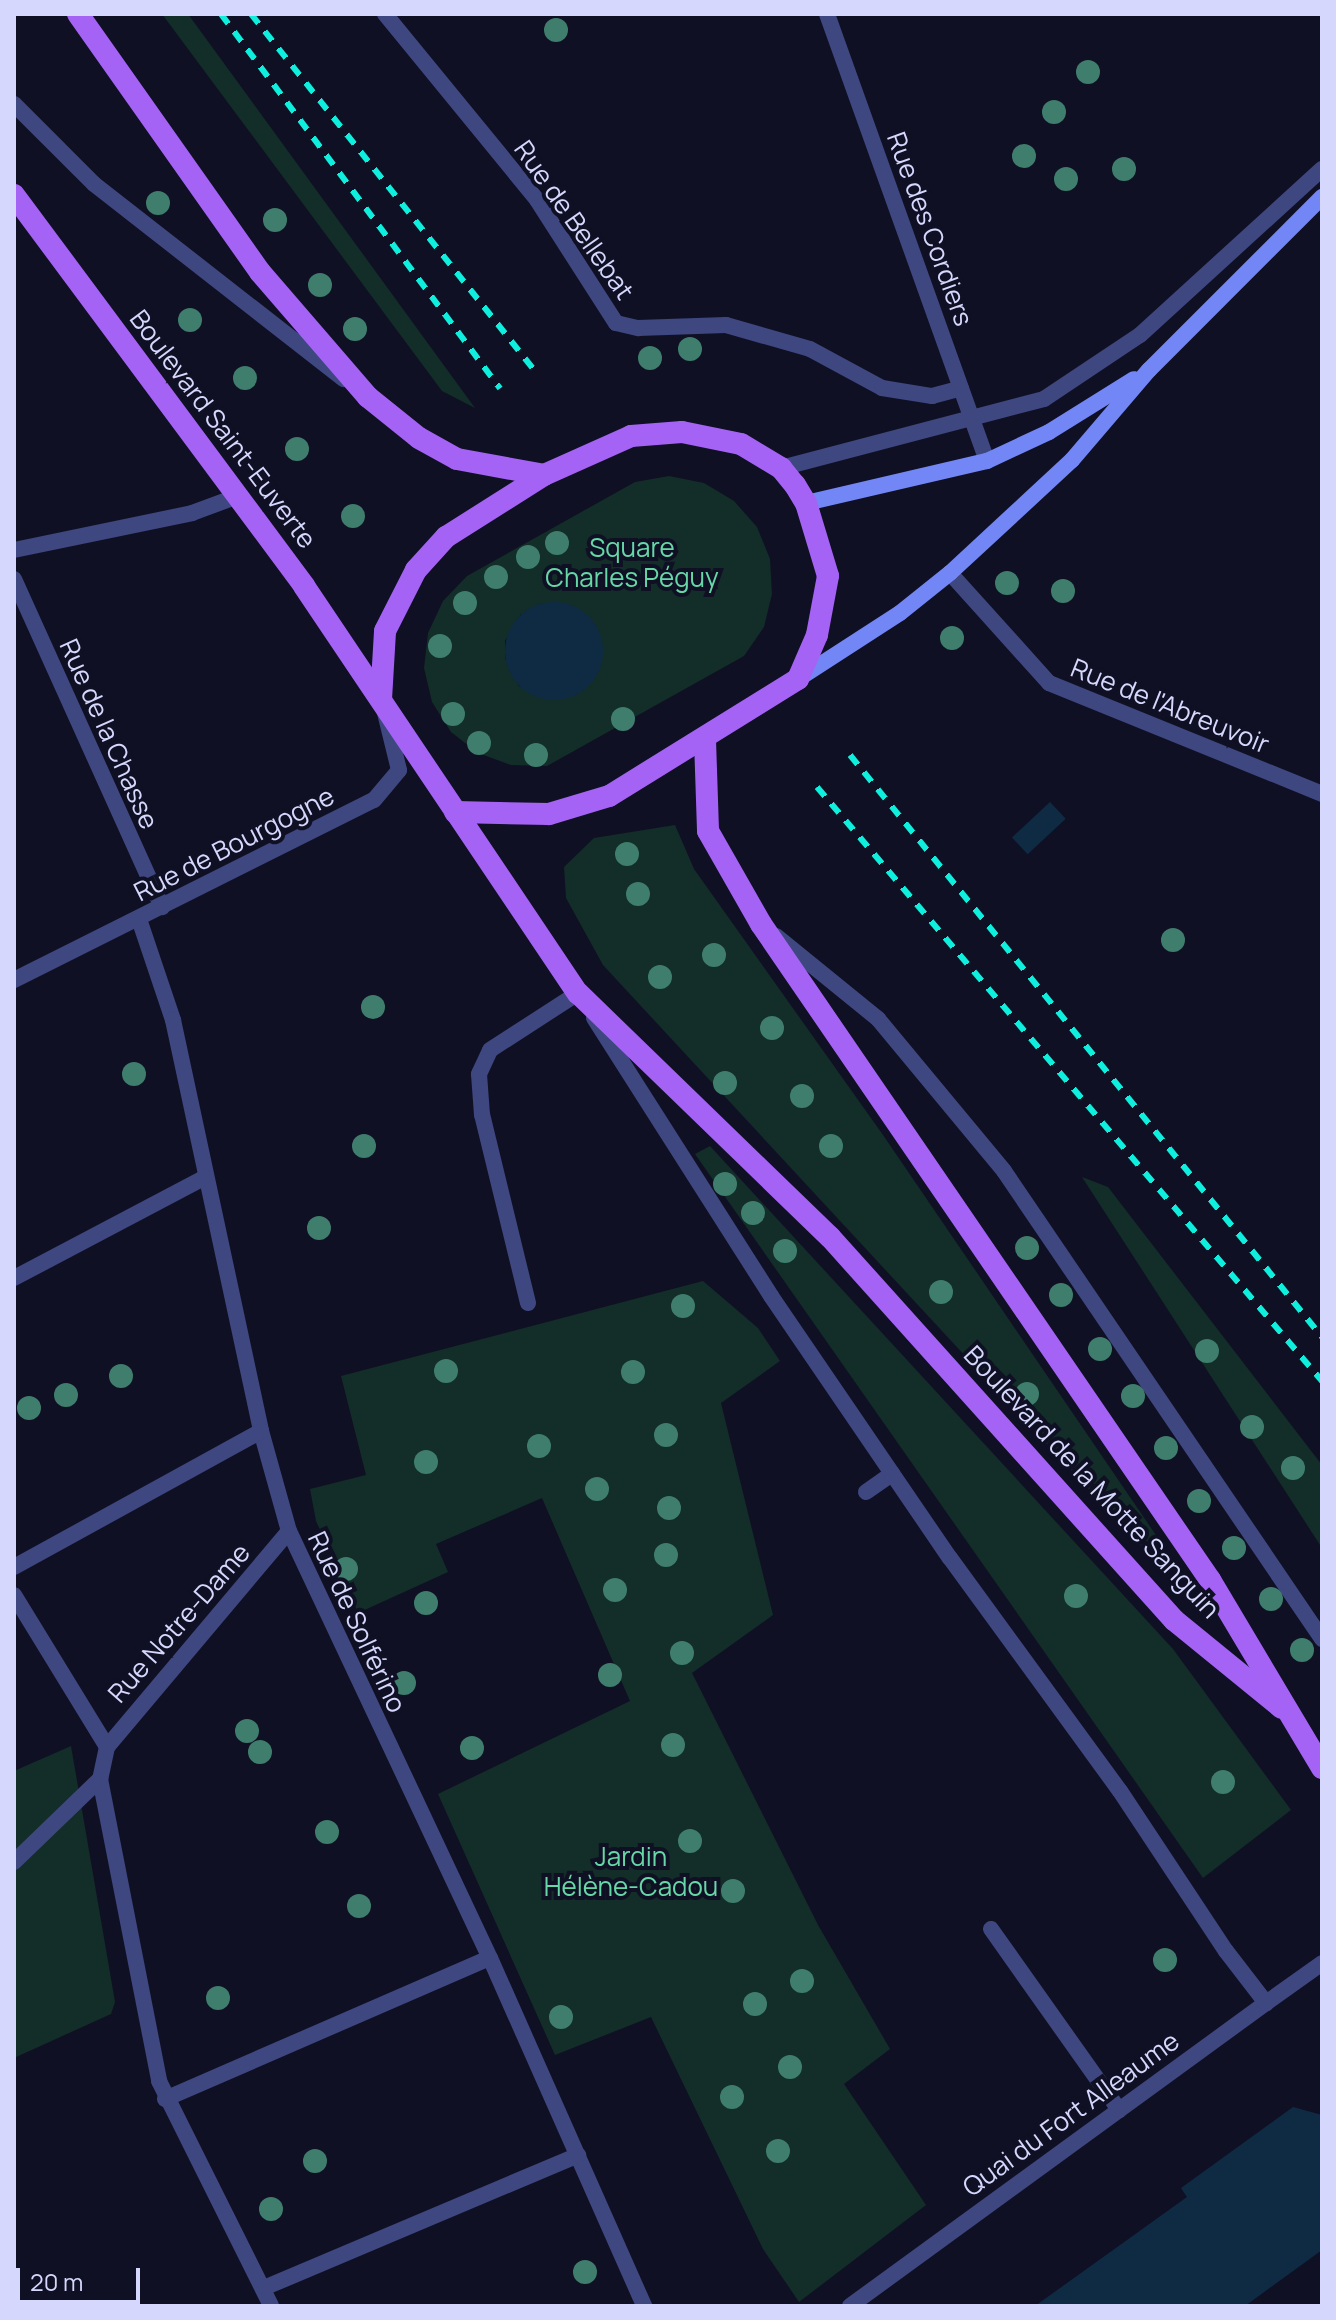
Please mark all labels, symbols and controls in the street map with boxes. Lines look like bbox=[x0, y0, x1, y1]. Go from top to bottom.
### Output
street label: Rue des Cordiers bbox=[880, 128, 980, 330]
street label: Rue de Bellebat bbox=[508, 135, 640, 305]
street label: Boulevard Saint-Euverte bbox=[123, 304, 323, 554]
park label: Square Charles Péguy bbox=[545, 532, 719, 594]
street label: Rue de la Chasse bbox=[53, 634, 165, 834]
street label: Rue de l'Abreuvoir bbox=[1066, 652, 1274, 760]
street label: Rue de Bourgogne bbox=[129, 780, 339, 908]
street label: Boulevard de la Motte Sanguin bbox=[958, 1339, 1226, 1625]
street label: Rue de Solférino bbox=[301, 1527, 413, 1717]
street label: Rue Notre-Dame bbox=[102, 1537, 256, 1709]
park label: Jardin Hélène-Cadou bbox=[544, 1841, 718, 1902]
street label: Quai du Fort Alleaume bbox=[957, 2025, 1185, 2203]
scale bar bbox=[20, 2252, 144, 2302]
text: 20 m bbox=[30, 2265, 83, 2298]

